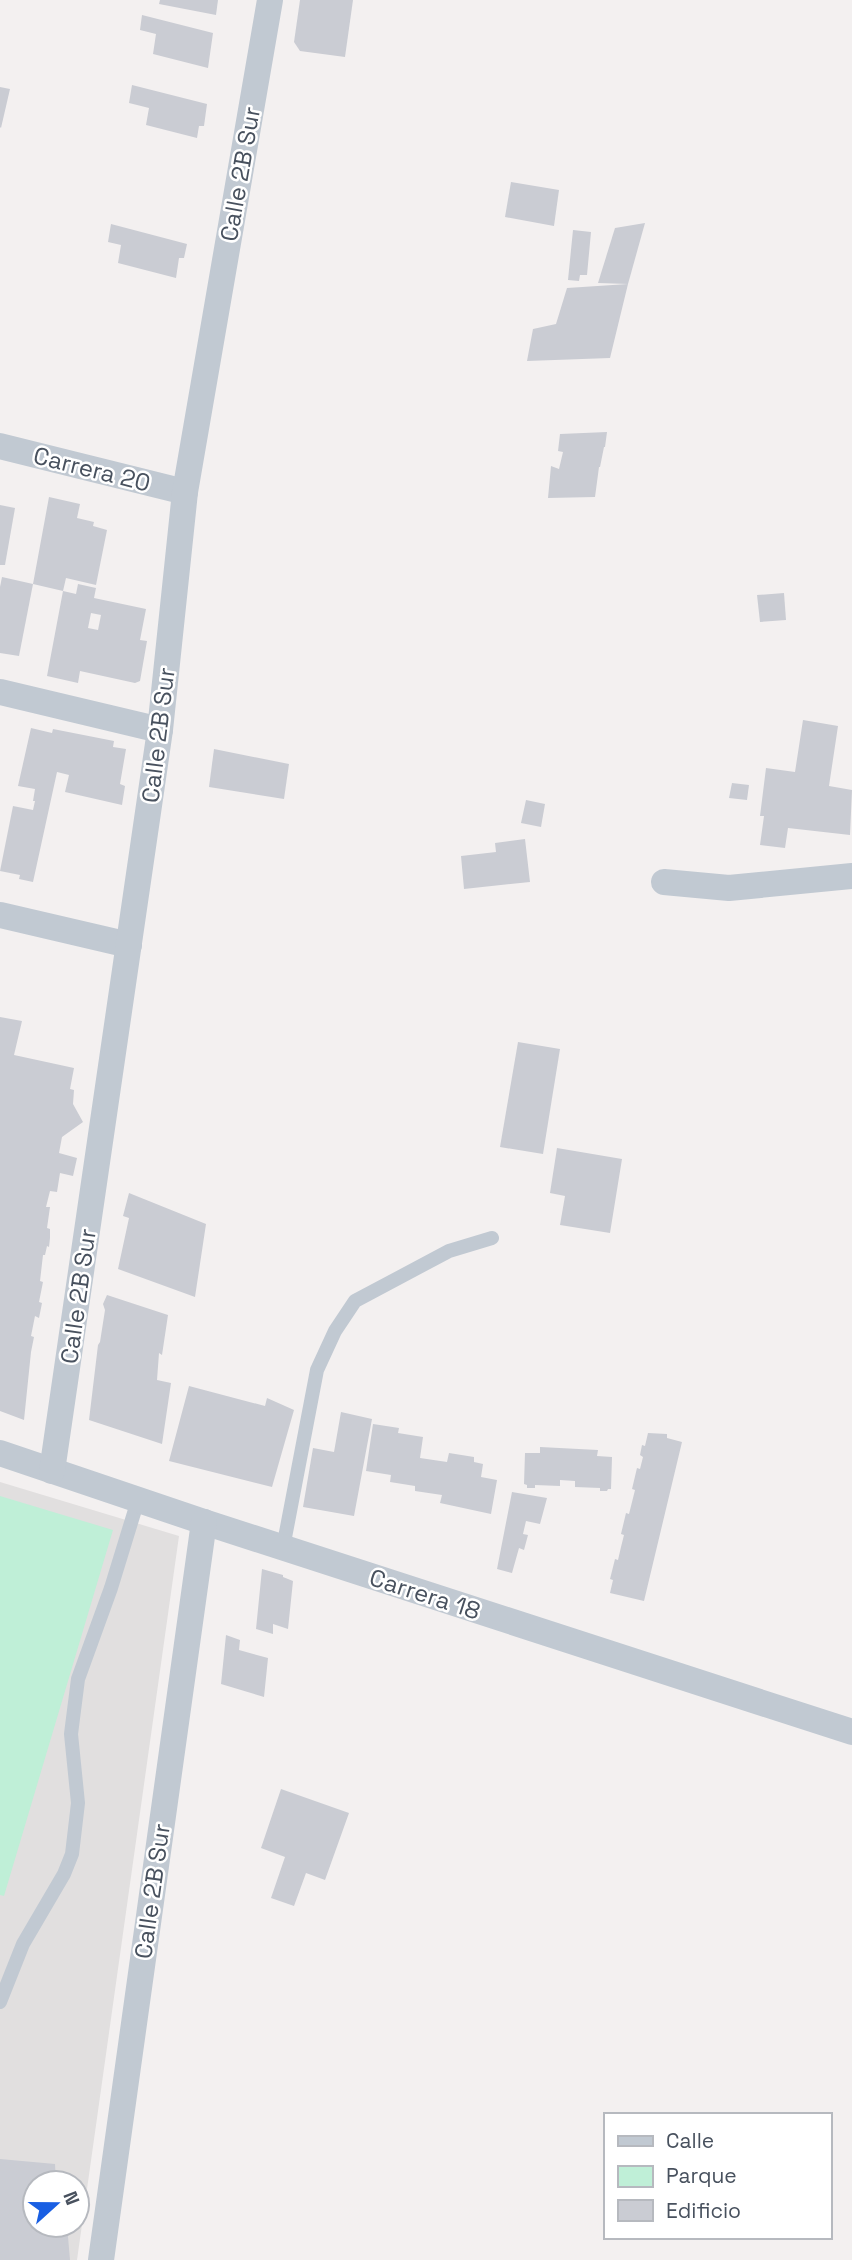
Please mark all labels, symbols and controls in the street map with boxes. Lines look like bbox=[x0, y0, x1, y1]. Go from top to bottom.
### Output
street label: Calle 2B Sur bbox=[213, 104, 267, 244]
street label: Carrera 20 bbox=[30, 439, 154, 499]
street label: Calle 2B Sur bbox=[134, 665, 182, 805]
street label: Calle 2B Sur bbox=[53, 1226, 103, 1366]
street label: Carrera 18 bbox=[366, 1562, 484, 1626]
street label: Calle 2B Sur bbox=[127, 1821, 177, 1961]
legend bbox=[604, 2113, 831, 2239]
text: Calle bbox=[666, 2127, 714, 2154]
text: Parque bbox=[666, 2162, 737, 2189]
north arrow bbox=[21, 2169, 91, 2239]
text: N bbox=[57, 2188, 85, 2209]
text: Edificio bbox=[666, 2197, 741, 2224]

